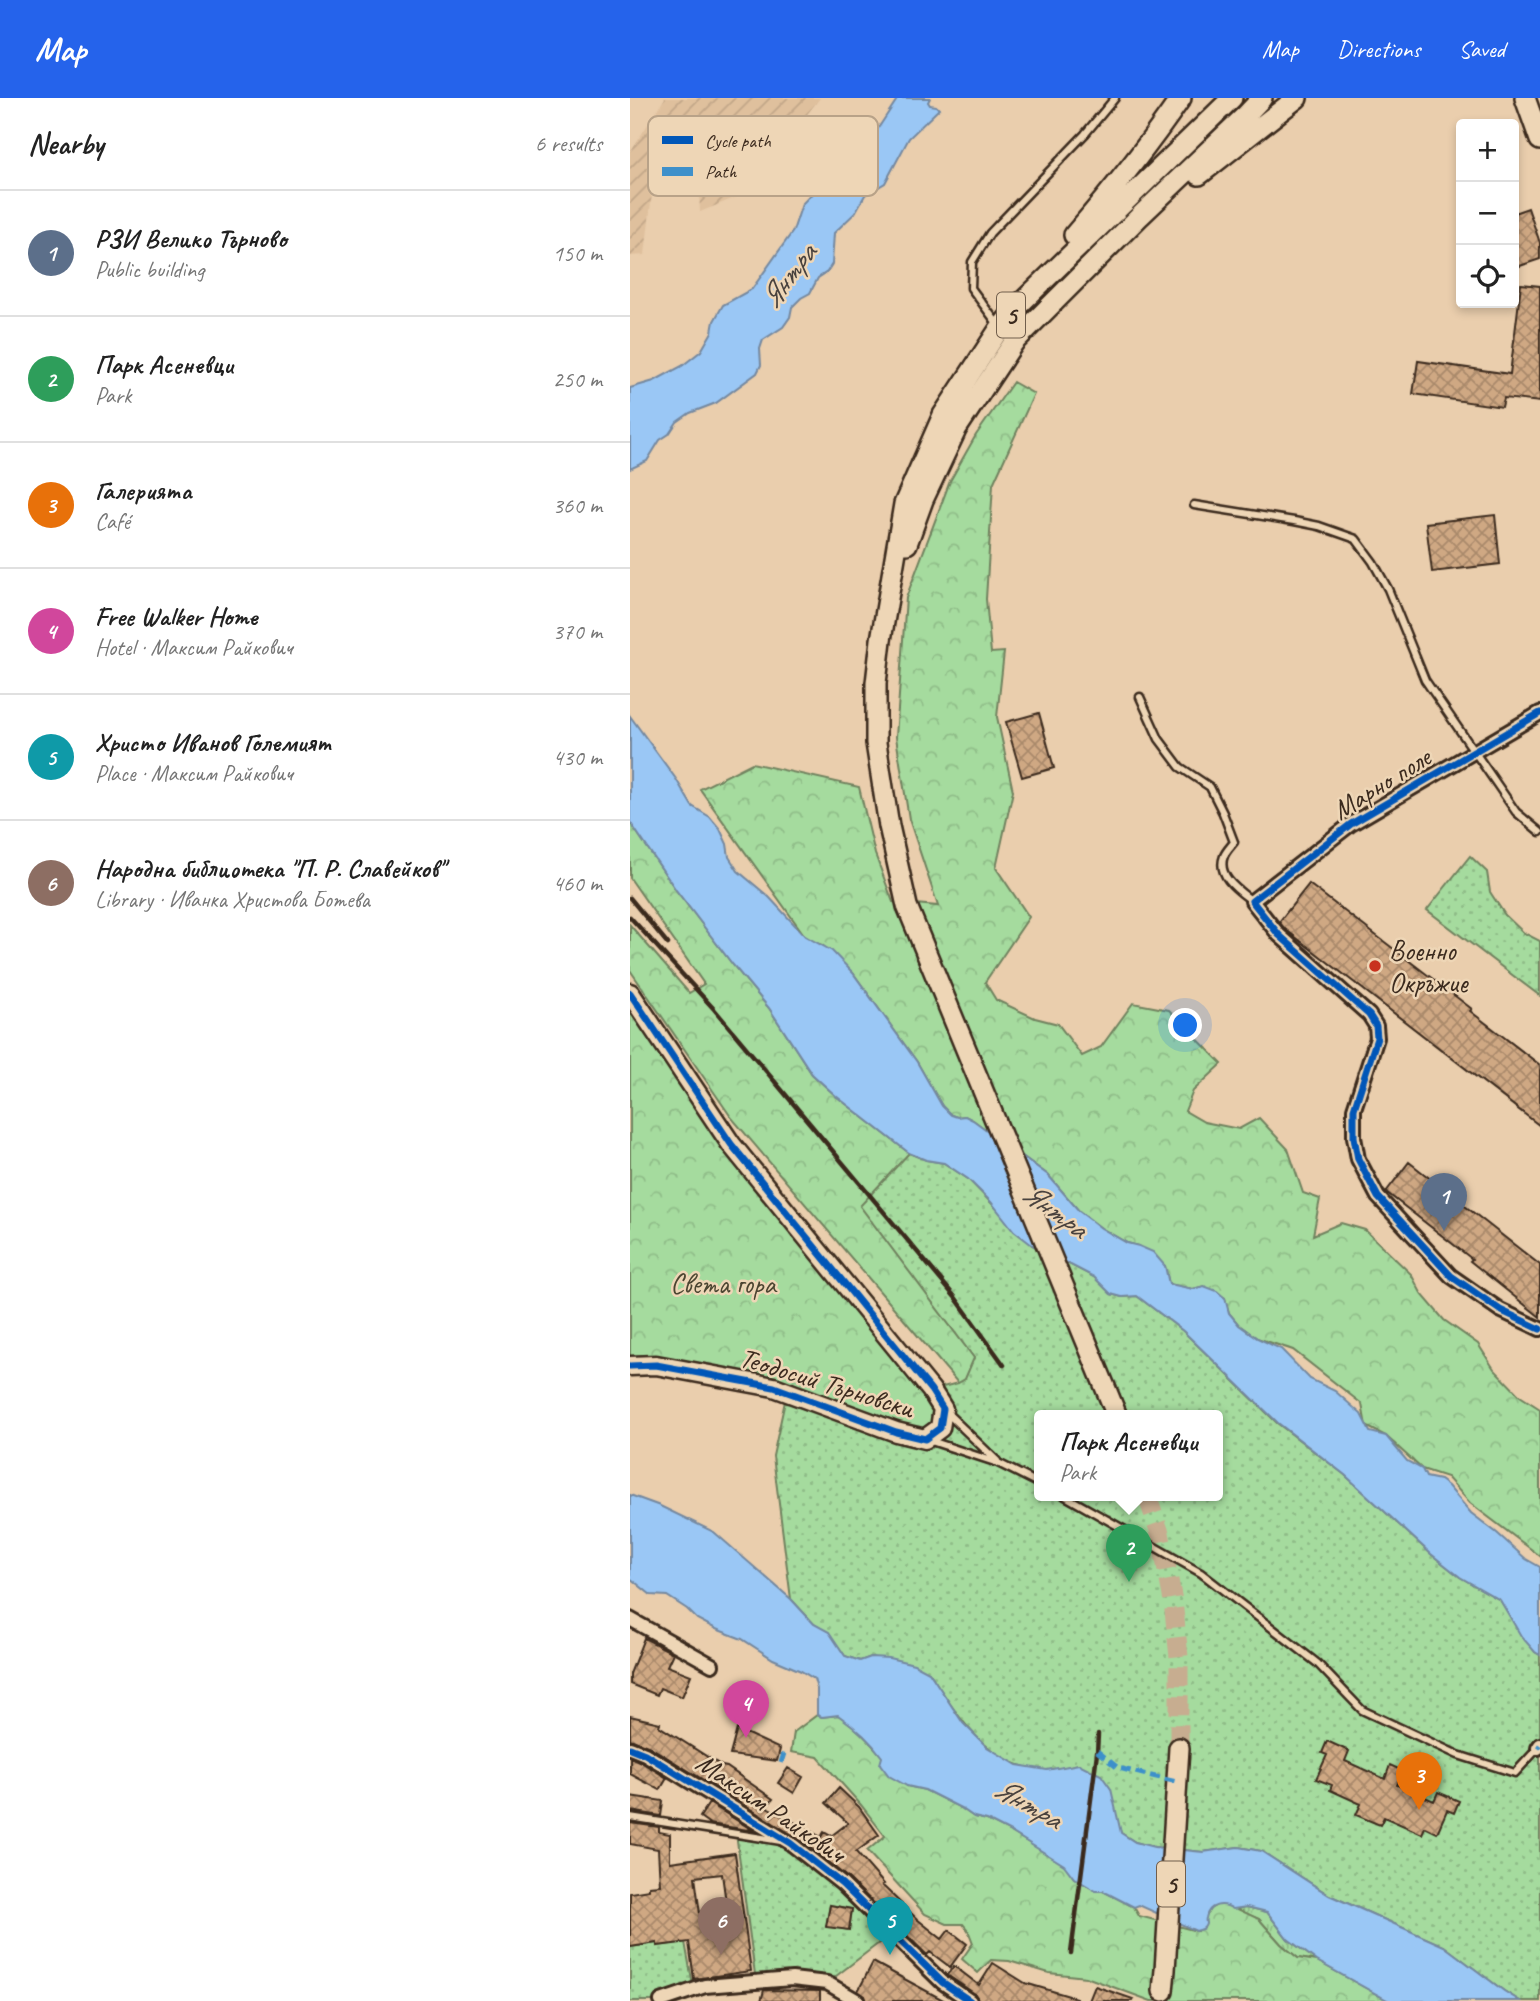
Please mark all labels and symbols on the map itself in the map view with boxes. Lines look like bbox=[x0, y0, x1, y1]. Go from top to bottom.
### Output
legend bbox=[648, 116, 878, 196]
text: Cycle path bbox=[705, 129, 771, 153]
text: Path bbox=[705, 160, 738, 184]
water label: Янтра bbox=[751, 234, 826, 316]
road number: 5 bbox=[997, 292, 1025, 338]
street label: Марно поле bbox=[1325, 739, 1439, 827]
place label: Военно Окръжие bbox=[1389, 933, 1469, 1000]
marker: Военно Окръжие bbox=[1367, 958, 1383, 974]
your location bbox=[1168, 1008, 1202, 1042]
pin: 1 bbox=[1421, 1173, 1467, 1231]
water label: Янтра bbox=[1015, 1174, 1097, 1248]
park label: Света гора bbox=[670, 1266, 777, 1301]
street label: Теодосий Търновски bbox=[736, 1339, 920, 1426]
pin: 2 bbox=[1106, 1524, 1152, 1582]
pin: 4 bbox=[723, 1680, 769, 1738]
street label: Максим Райкович bbox=[689, 1745, 854, 1872]
pin: 3 bbox=[1396, 1752, 1442, 1810]
water label: Янтра bbox=[987, 1769, 1071, 1839]
road number: 5 bbox=[1157, 1862, 1185, 1906]
pin: 6 bbox=[698, 1897, 744, 1955]
pin: 5 bbox=[867, 1897, 913, 1955]

